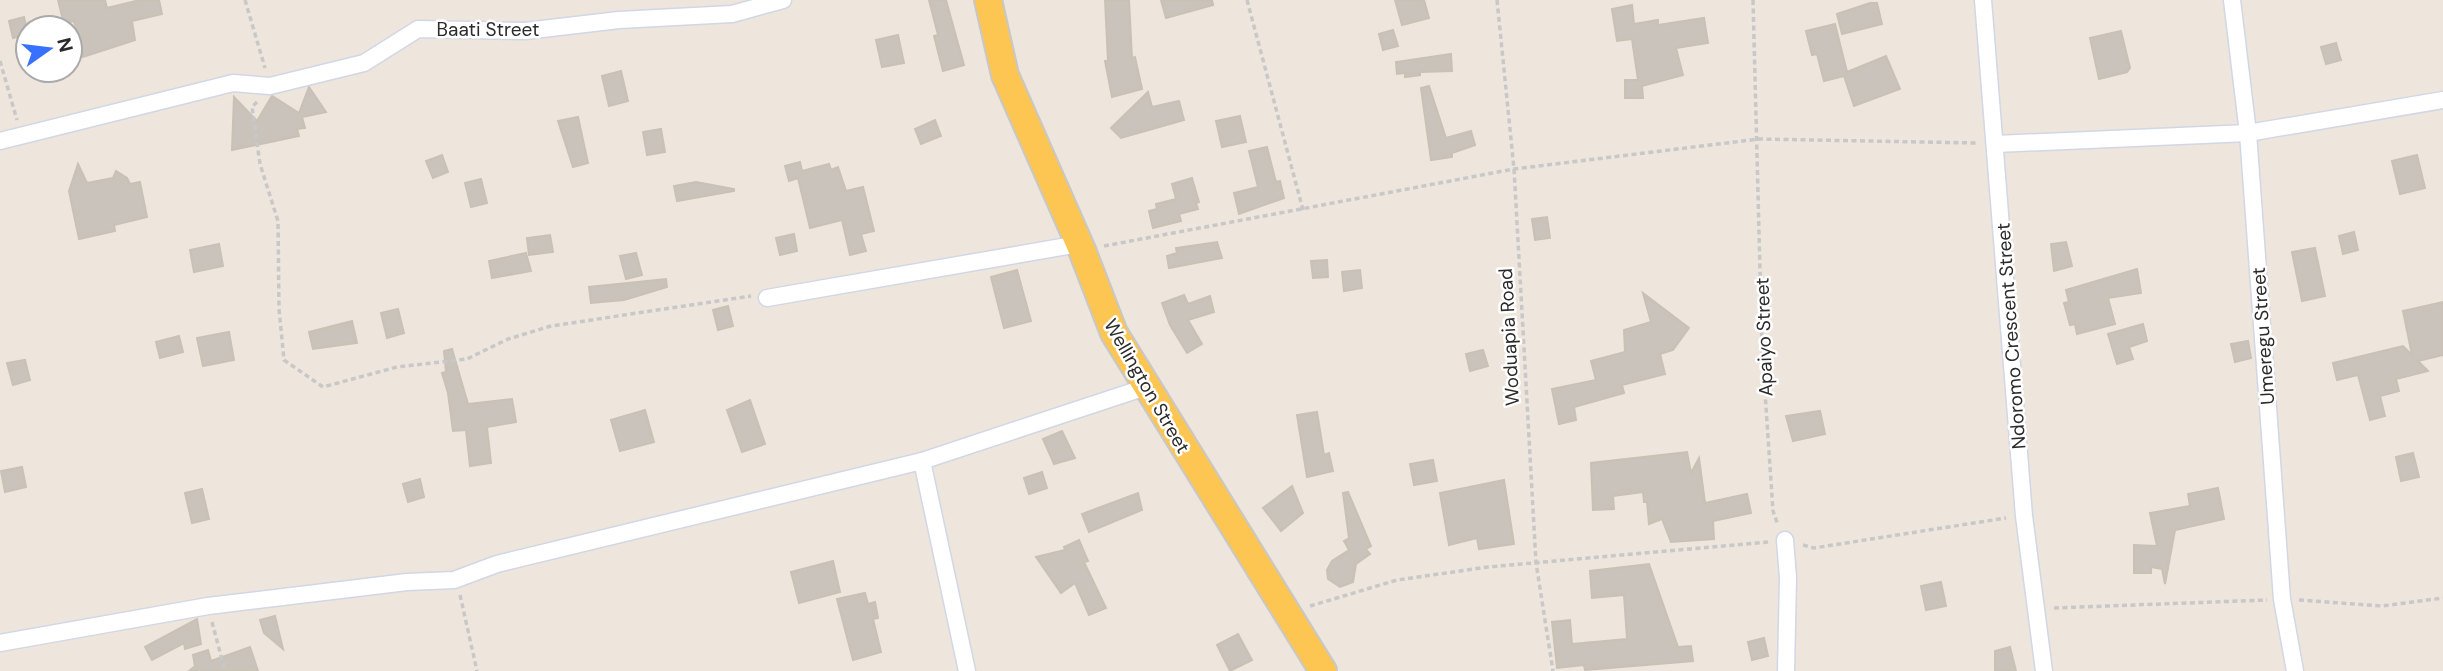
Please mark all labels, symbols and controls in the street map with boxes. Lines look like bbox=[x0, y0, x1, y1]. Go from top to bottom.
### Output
north arrow bbox=[14, 14, 84, 84]
street label: Baati Street bbox=[437, 17, 539, 42]
text: N bbox=[51, 35, 79, 55]
street label: Ndoromo Crescent Street bbox=[1991, 222, 2031, 450]
street label: Umeregu Street bbox=[2246, 266, 2280, 406]
street label: Woduapia Road bbox=[1493, 267, 1525, 407]
street label: Apaiyo Street bbox=[1749, 277, 1779, 397]
street label: Wellington Street bbox=[1098, 314, 1196, 458]

